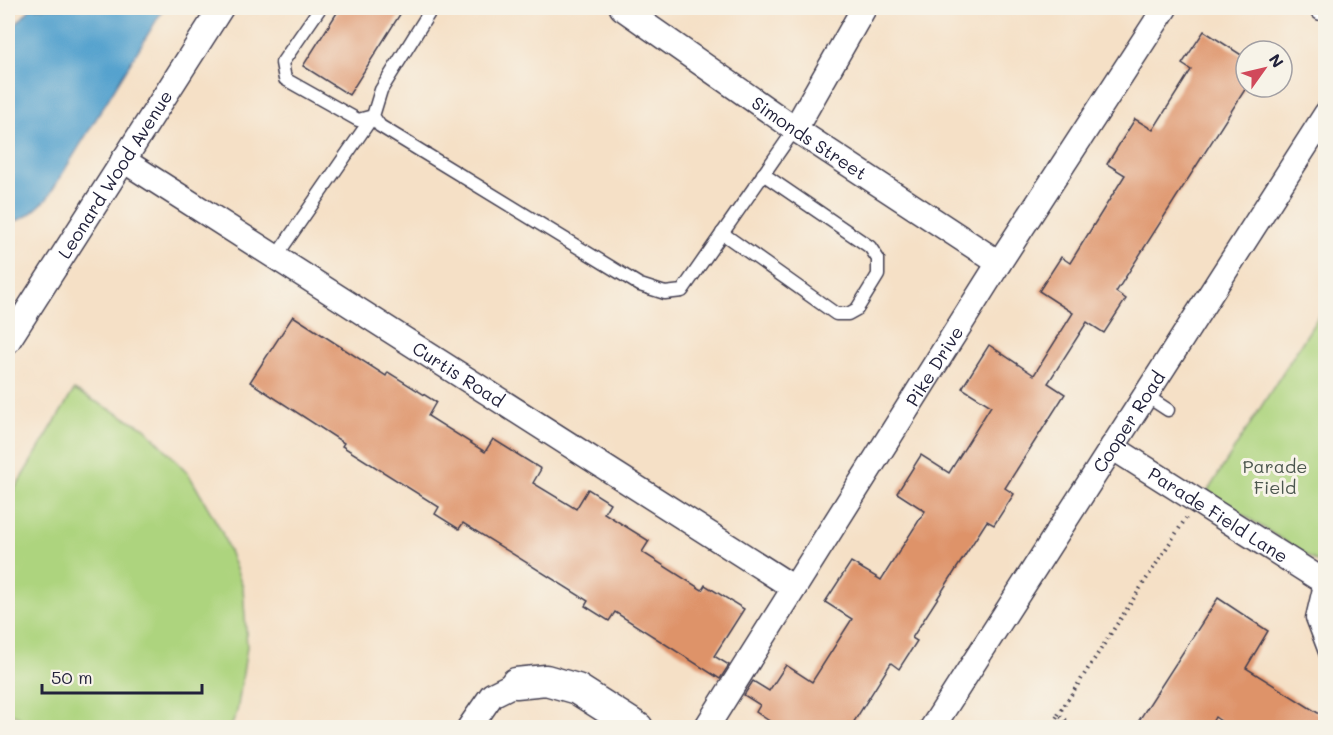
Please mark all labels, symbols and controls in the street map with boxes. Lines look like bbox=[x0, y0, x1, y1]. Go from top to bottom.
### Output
north arrow bbox=[1234, 39, 1294, 99]
text: N bbox=[1265, 49, 1289, 71]
street label: Leonard Wood Avenue bbox=[52, 85, 177, 263]
street label: Simonds Street bbox=[747, 90, 872, 185]
street label: Pike Drive bbox=[900, 321, 968, 411]
street label: Curtis Road bbox=[408, 336, 509, 412]
street label: Cooper Road bbox=[1087, 366, 1170, 477]
park label: Parade Field bbox=[1242, 454, 1308, 499]
street label: Parade Field Lane bbox=[1144, 461, 1293, 568]
scale bar bbox=[42, 657, 202, 695]
text: 50 m bbox=[51, 665, 93, 689]

